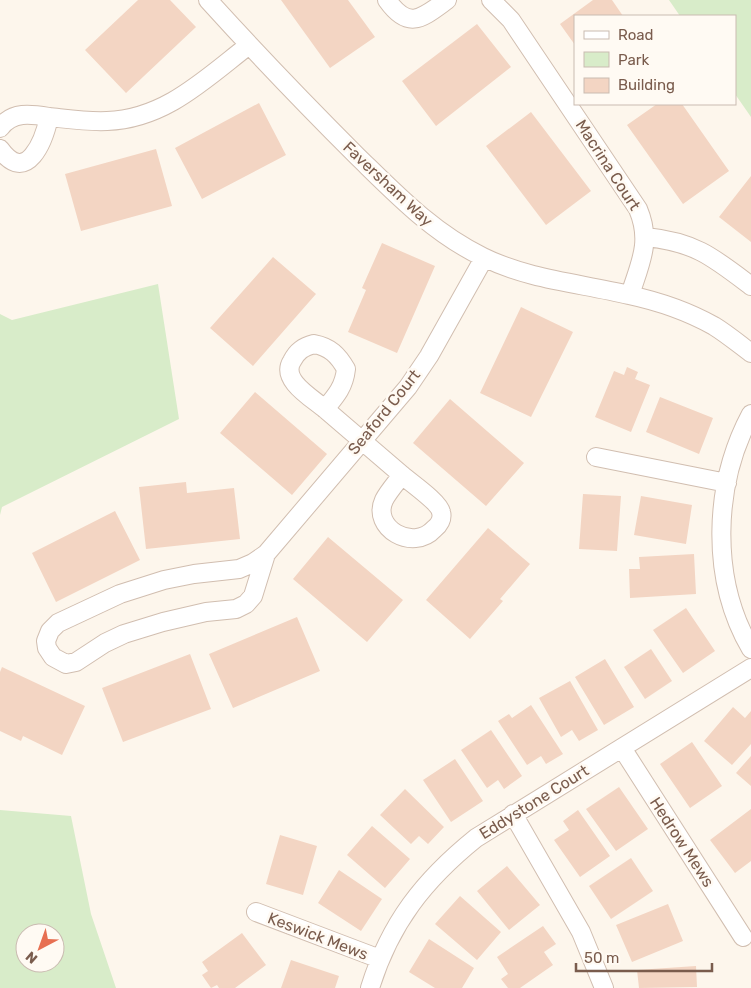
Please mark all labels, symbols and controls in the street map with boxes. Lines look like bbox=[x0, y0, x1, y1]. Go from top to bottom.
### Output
legend bbox=[574, 15, 736, 105]
text: Road bbox=[618, 26, 654, 44]
text: Park bbox=[618, 51, 649, 69]
text: Building bbox=[618, 76, 675, 94]
street label: Macrina Court bbox=[572, 116, 644, 214]
street label: Faversham Way bbox=[339, 138, 437, 231]
street label: Seaford Court bbox=[344, 366, 424, 458]
street label: Eddystone Court bbox=[476, 761, 592, 843]
street label: Hedrow Mews bbox=[646, 793, 718, 891]
street label: Keswick Mews bbox=[265, 908, 371, 964]
north arrow bbox=[15, 923, 65, 973]
scale bar bbox=[576, 940, 712, 972]
text: N bbox=[22, 948, 41, 967]
text: 50 m bbox=[584, 949, 619, 967]

